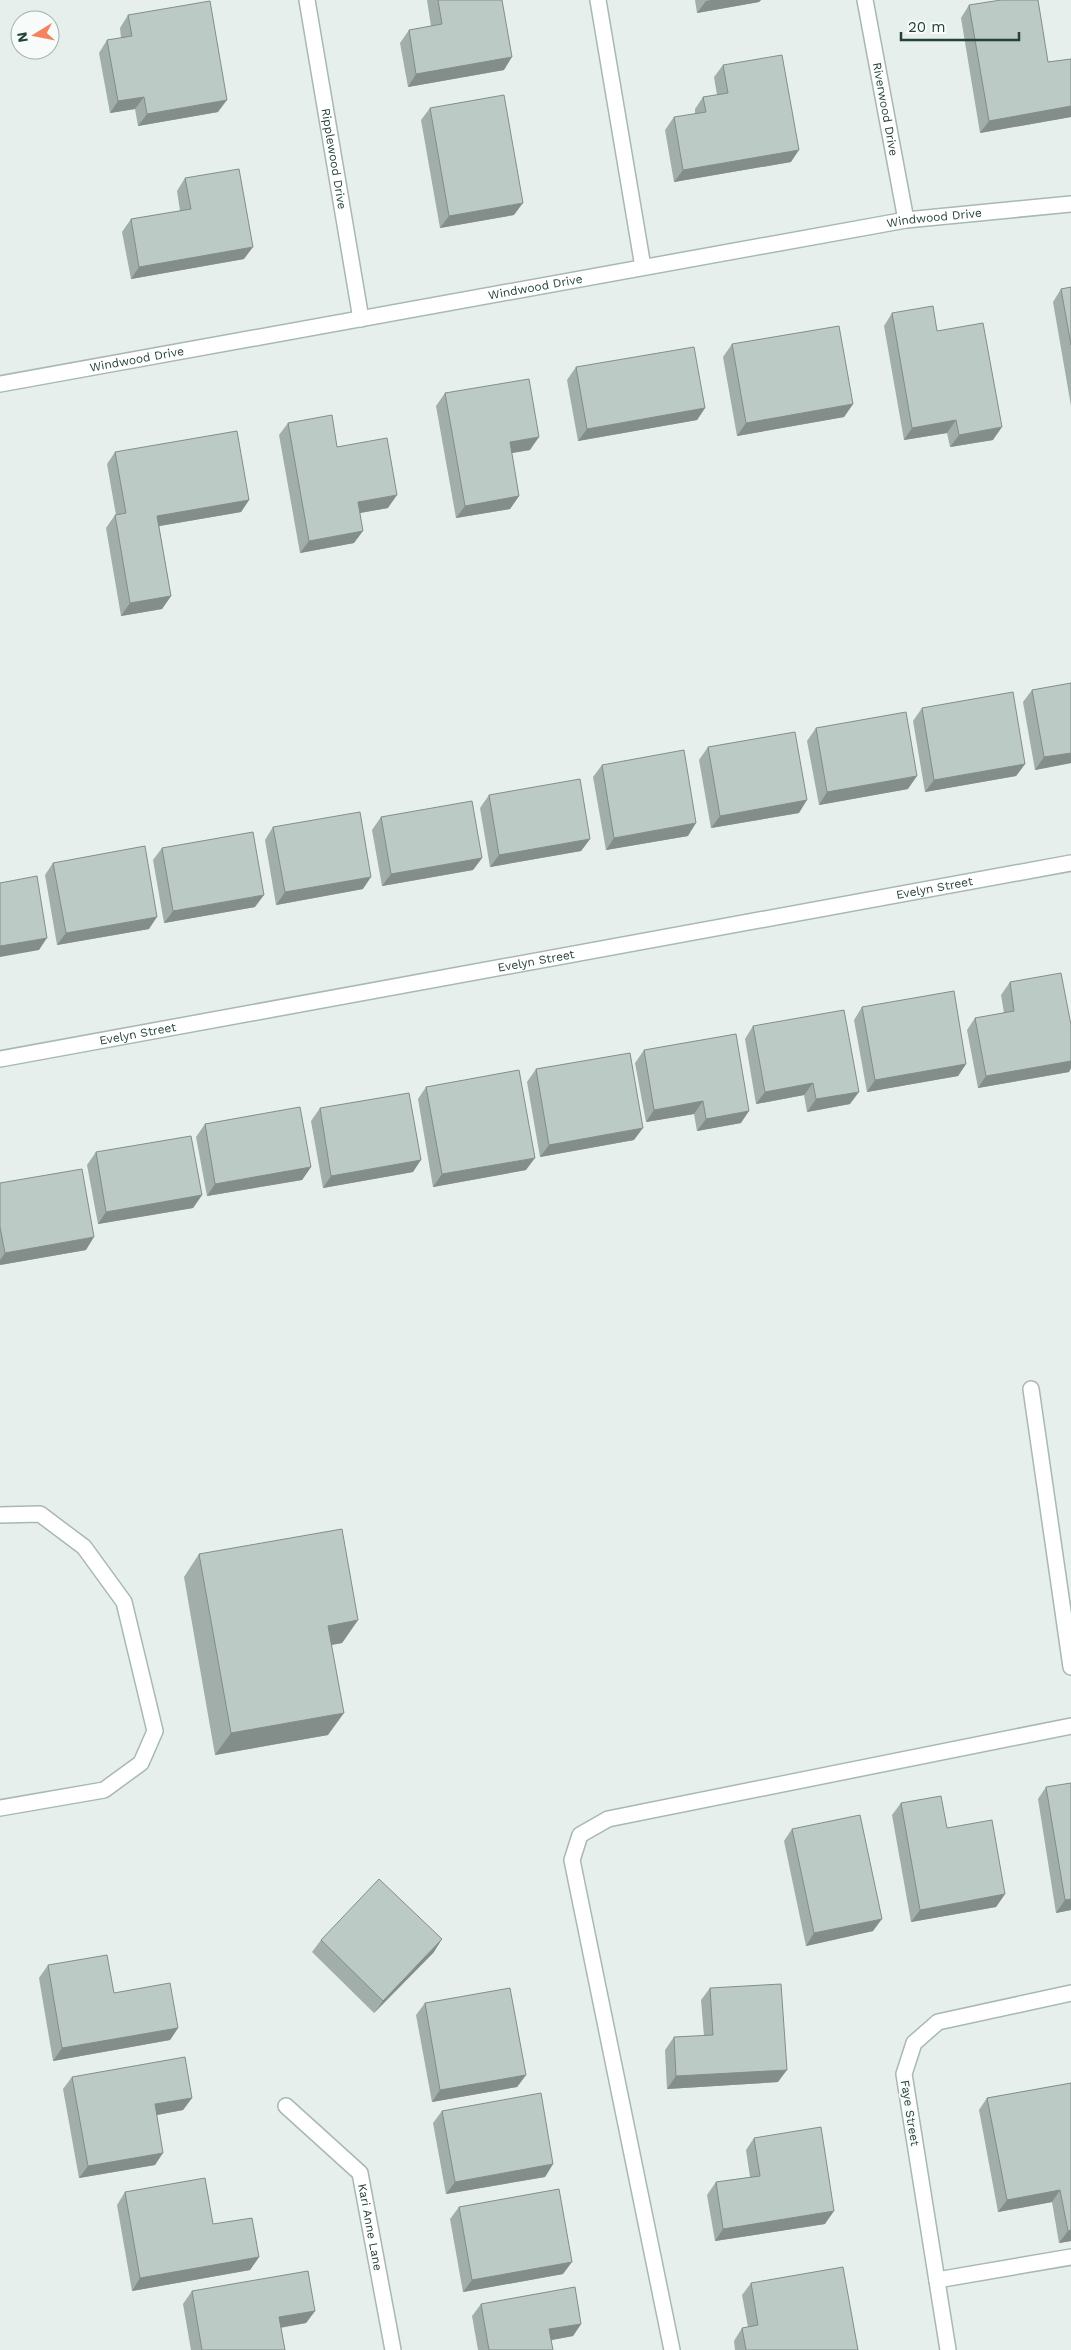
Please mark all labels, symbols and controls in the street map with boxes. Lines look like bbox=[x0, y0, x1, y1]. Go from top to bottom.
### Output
north arrow bbox=[10, 10, 60, 60]
scale bar bbox=[901, 10, 1018, 42]
text: 20 m bbox=[908, 18, 946, 36]
text: N bbox=[13, 31, 31, 44]
street label: Riverwood Drive bbox=[870, 61, 901, 157]
street label: Ripplewood Drive bbox=[318, 107, 349, 210]
street label: Windwood Drive bbox=[886, 206, 982, 230]
street label: Windwood Drive bbox=[487, 272, 584, 302]
street label: Windwood Drive bbox=[89, 344, 185, 375]
street label: Evelyn Street bbox=[895, 874, 974, 902]
street label: Evelyn Street bbox=[497, 947, 576, 975]
street label: Evelyn Street bbox=[98, 1020, 177, 1048]
street label: Faye Street bbox=[898, 2079, 922, 2147]
street label: Kari Anne Lane bbox=[355, 2182, 385, 2272]

